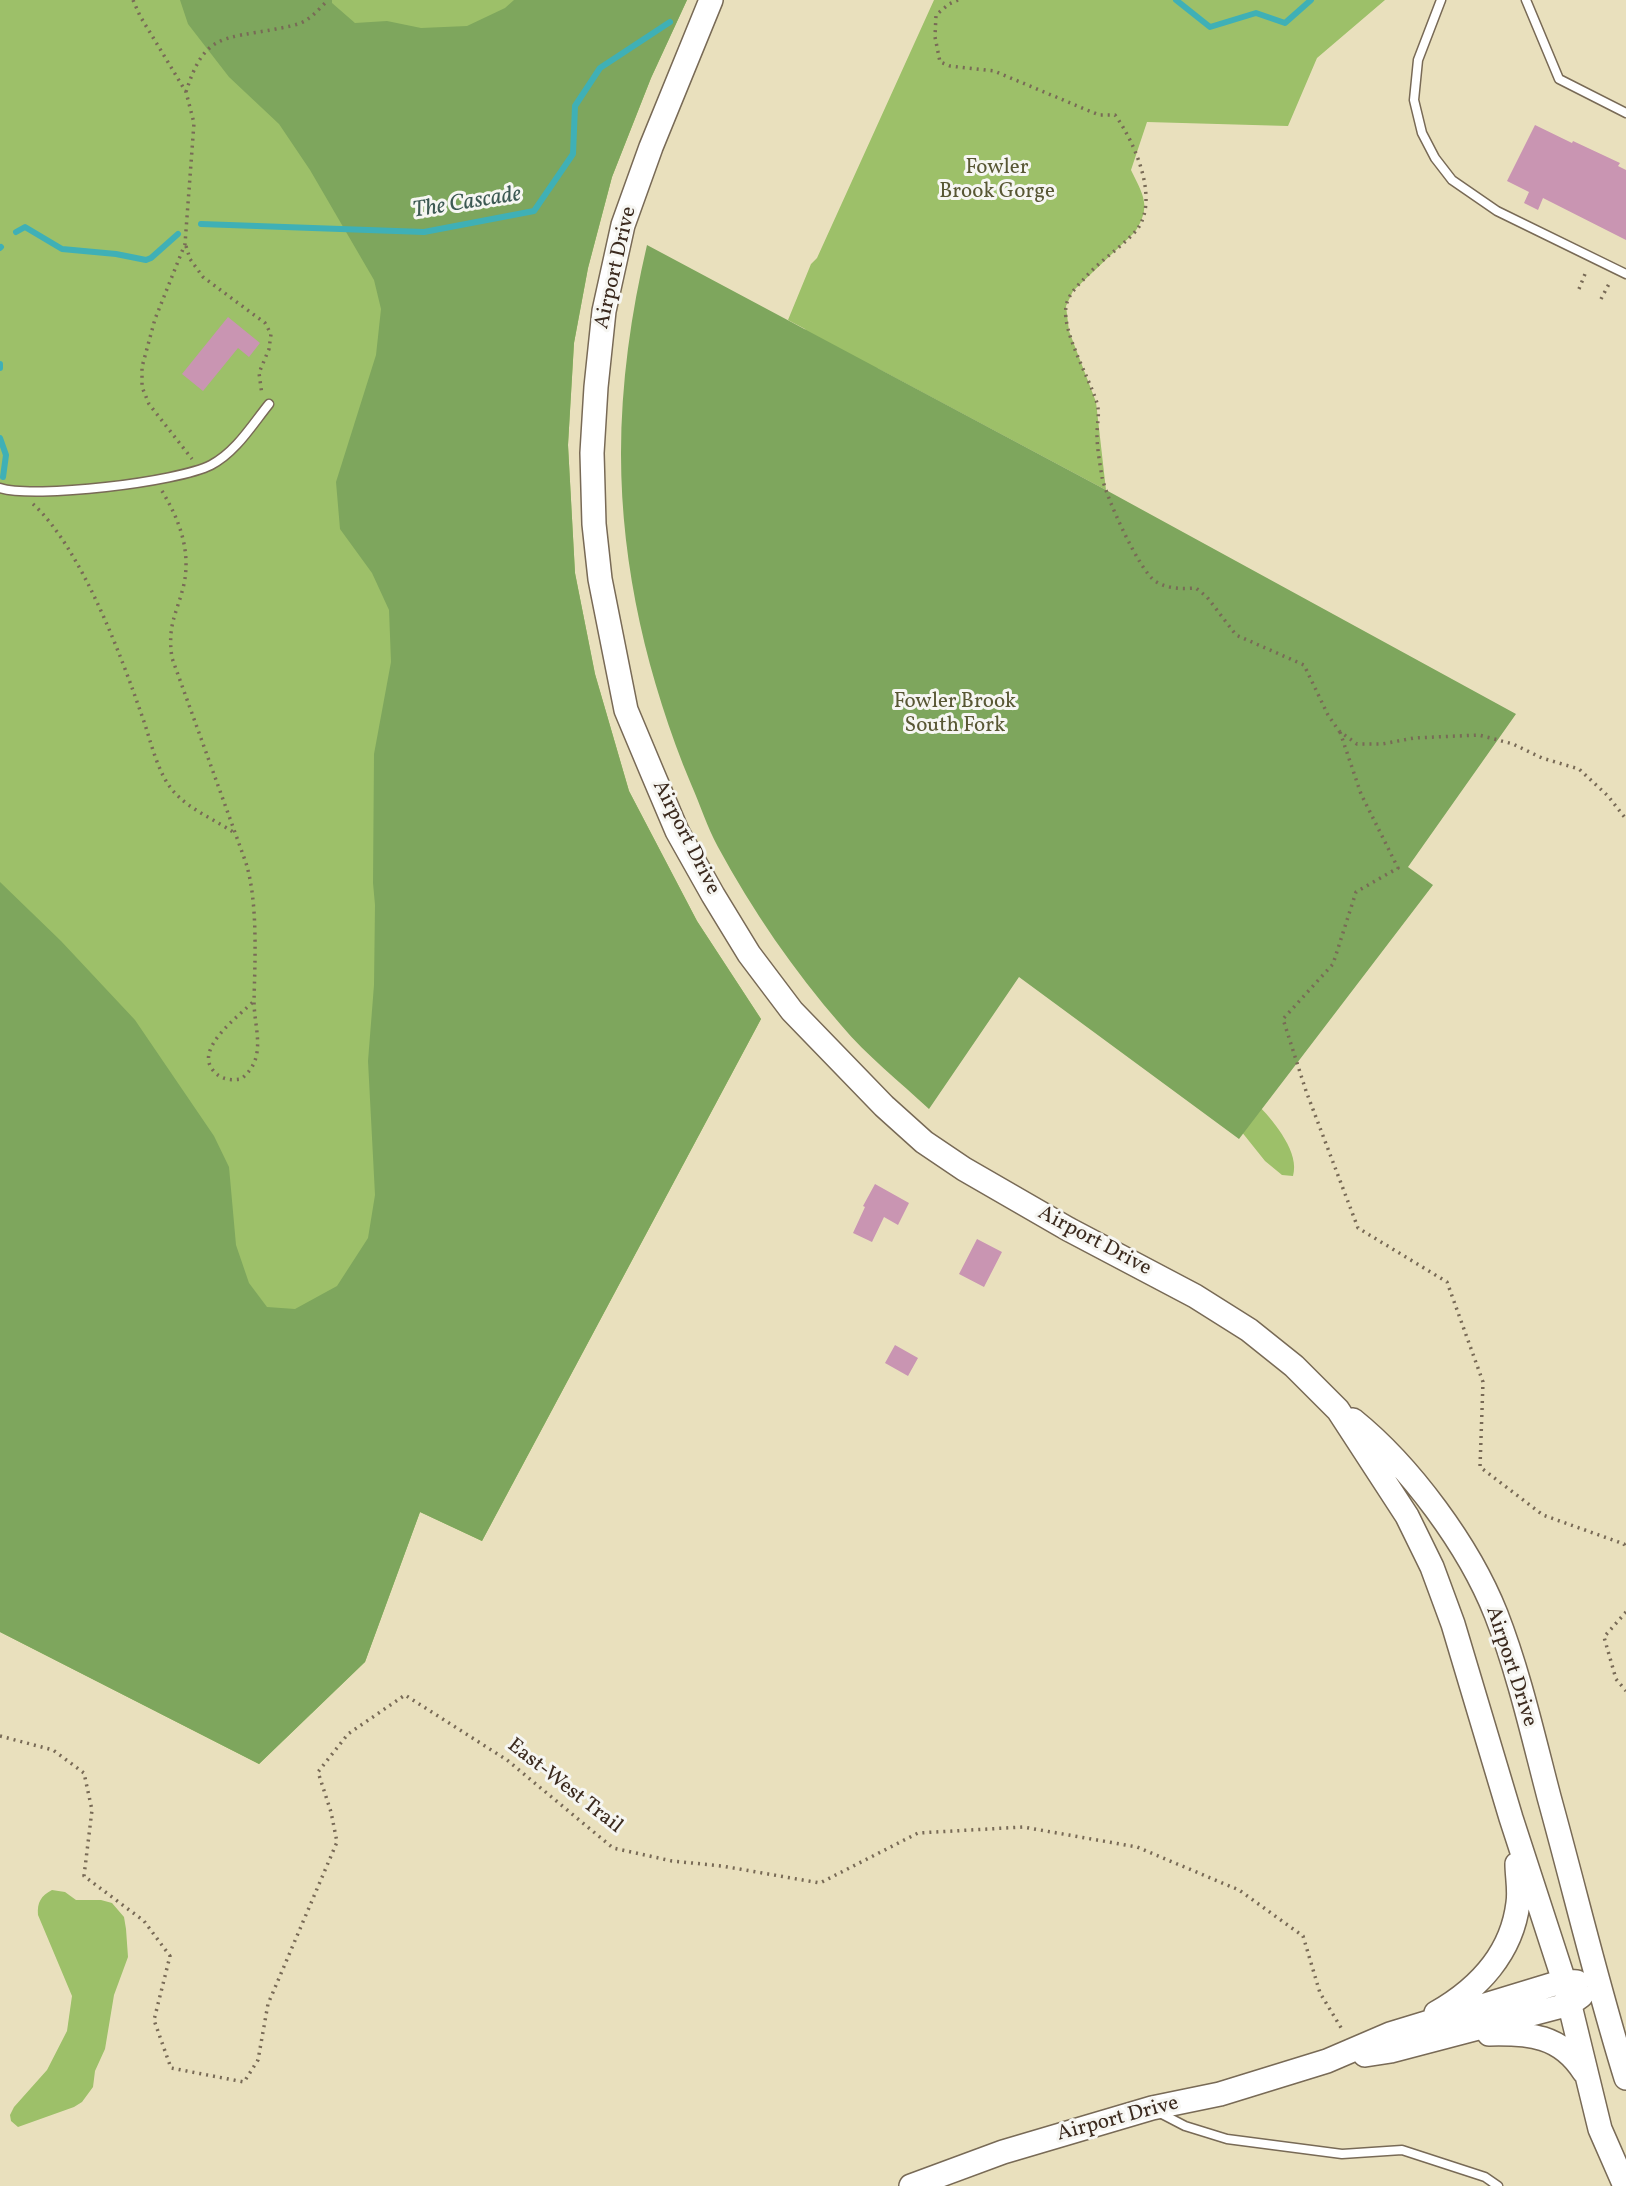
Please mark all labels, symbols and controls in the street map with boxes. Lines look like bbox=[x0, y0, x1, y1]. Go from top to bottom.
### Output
park label: Fowler Brook Gorge bbox=[939, 156, 1055, 206]
water label: The Cascade bbox=[411, 182, 523, 226]
street label: Airport Drive bbox=[591, 204, 643, 332]
park label: Fowler Brook South Fork bbox=[894, 690, 1016, 740]
street label: Airport Drive bbox=[645, 777, 725, 899]
street label: Airport Drive bbox=[1033, 1202, 1155, 1282]
street label: Airport Drive bbox=[1479, 1604, 1541, 1730]
street label: East-West Trail bbox=[501, 1734, 627, 1840]
street label: Airport Drive bbox=[1054, 2092, 1182, 2148]

